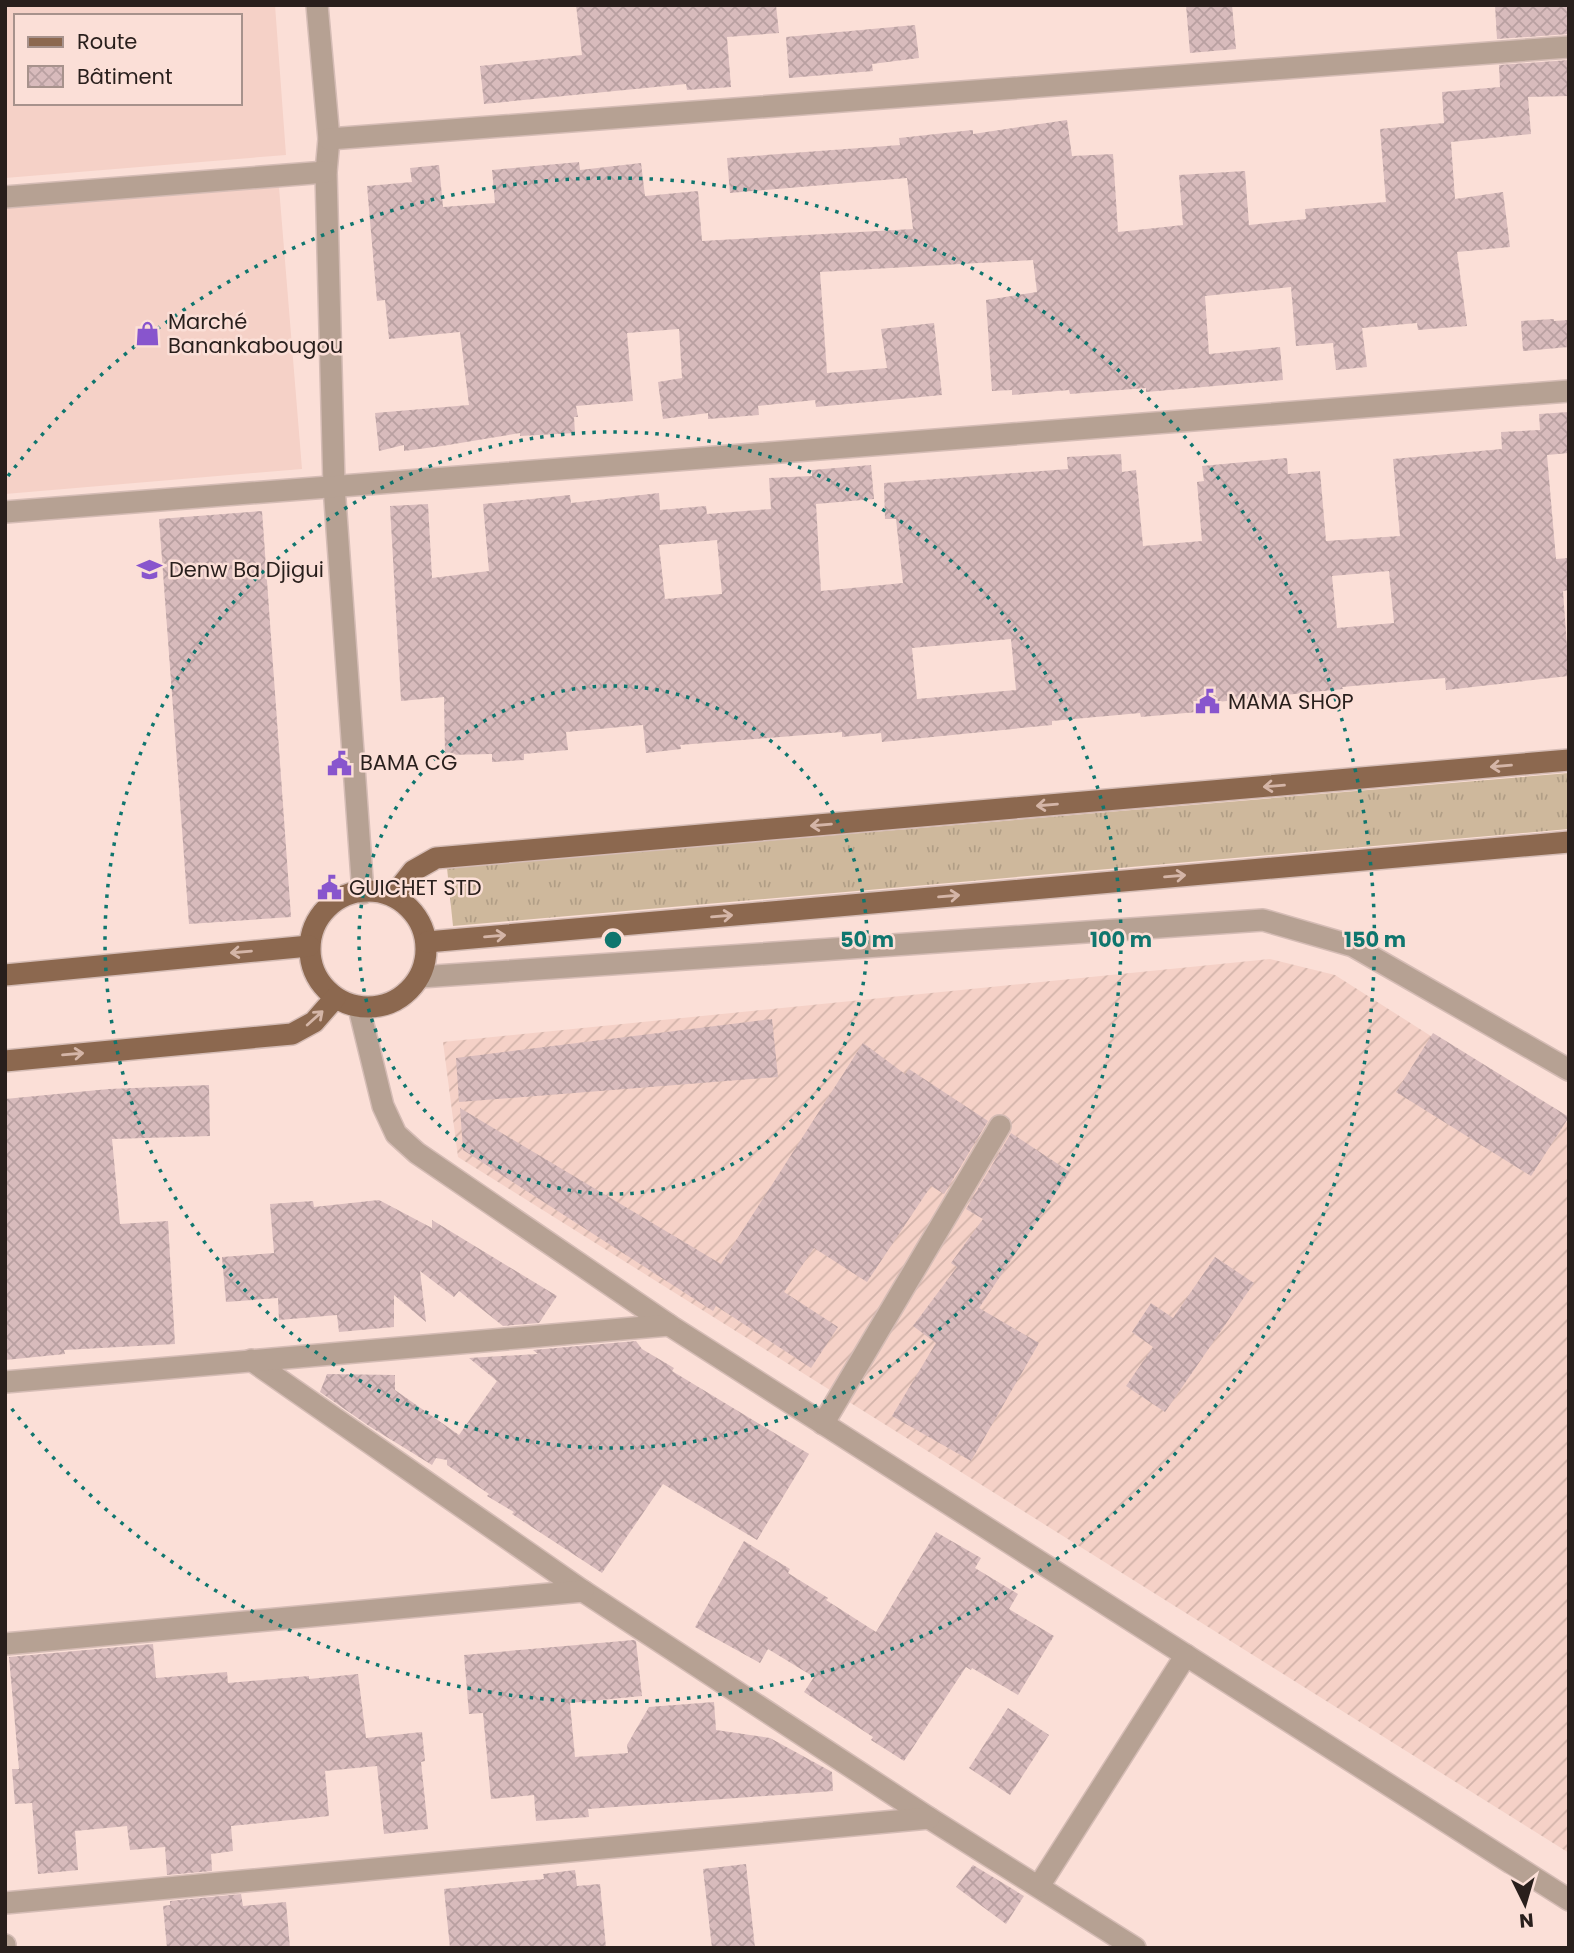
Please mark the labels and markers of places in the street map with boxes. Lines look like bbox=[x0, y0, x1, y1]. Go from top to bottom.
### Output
place label: Marché Banankabougou bbox=[168, 307, 343, 360]
shop icon: Marché Banankabougou bbox=[134, 320, 162, 348]
place label: Denw Ba Djigui bbox=[169, 555, 324, 584]
school or university icon: Denw Ba Djigui bbox=[135, 556, 163, 584]
place label: MAMA SHOP bbox=[1228, 687, 1354, 716]
public building icon: MAMA SHOP bbox=[1194, 688, 1222, 716]
place label: BAMA CG bbox=[360, 748, 457, 777]
public building icon: BAMA CG bbox=[326, 749, 354, 777]
place label: GUICHET STD bbox=[349, 873, 482, 902]
public building icon: GUICHET STD bbox=[315, 874, 343, 902]
centre of rings bbox=[601, 928, 625, 952]

